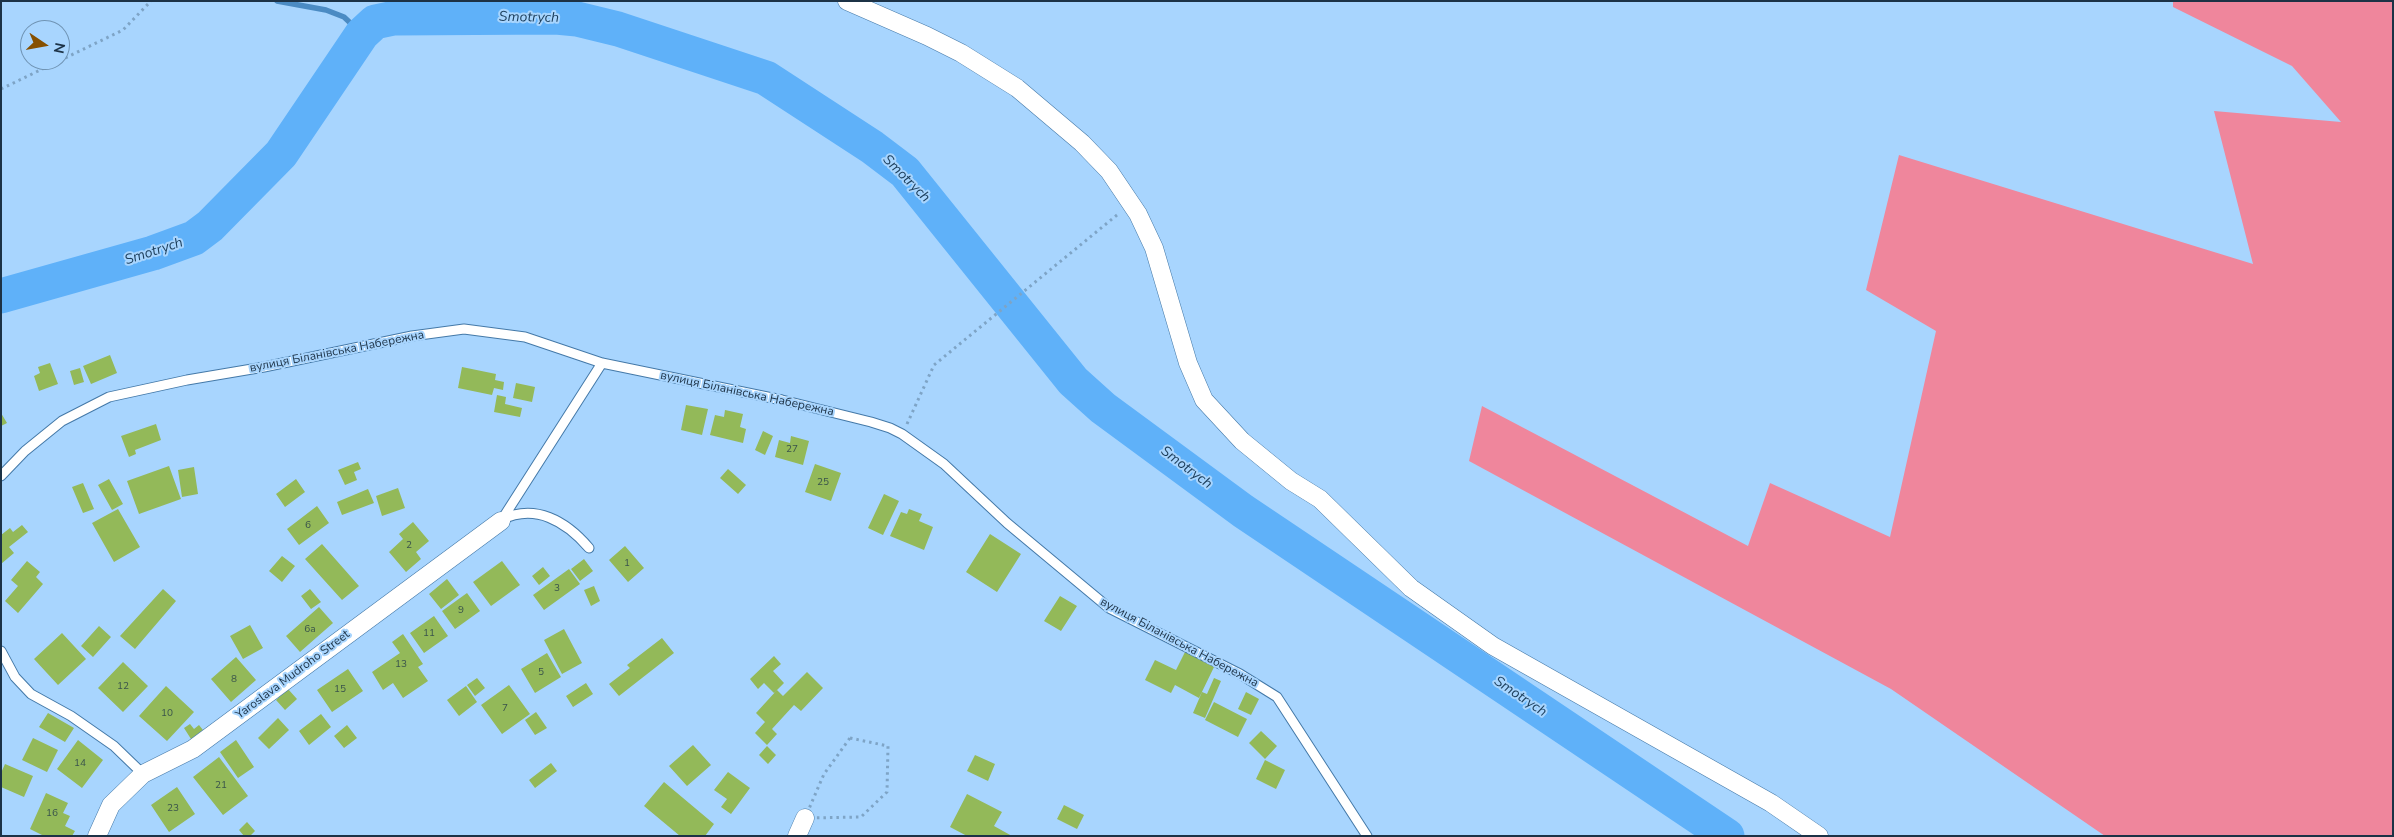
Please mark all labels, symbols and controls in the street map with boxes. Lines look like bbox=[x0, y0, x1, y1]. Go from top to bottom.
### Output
water label: Smotrych bbox=[499, 9, 559, 27]
north arrow bbox=[20, 20, 70, 70]
text: N bbox=[49, 41, 70, 55]
water label: Smotrych bbox=[879, 152, 933, 206]
water label: Smotrych bbox=[123, 235, 185, 269]
street label: вулиця Біланівська Набережна bbox=[249, 328, 425, 376]
street label: вулиця Біланівська Набережна bbox=[659, 369, 835, 419]
water label: Smotrych bbox=[1157, 443, 1215, 493]
house number: 27 bbox=[786, 444, 798, 456]
house number: 25 bbox=[817, 477, 829, 489]
house number: 6 bbox=[305, 520, 311, 532]
house number: 2 bbox=[406, 540, 412, 552]
house number: 1 bbox=[624, 558, 630, 570]
house number: 3 bbox=[554, 583, 560, 595]
street label: вулиця Біланівська Набережна bbox=[1097, 595, 1261, 691]
house number: 9 bbox=[458, 605, 464, 617]
house number: 6а bbox=[304, 624, 316, 636]
street label: Yaroslava Mudroho Street bbox=[233, 627, 353, 723]
house number: 11 bbox=[423, 628, 435, 640]
house number: 13 bbox=[395, 659, 407, 671]
house number: 5 bbox=[538, 667, 544, 679]
water label: Smotrych bbox=[1490, 673, 1550, 721]
house number: 8 bbox=[231, 674, 237, 686]
house number: 12 bbox=[117, 681, 129, 693]
house number: 15 bbox=[334, 684, 346, 696]
house number: 7 bbox=[502, 703, 508, 715]
house number: 10 bbox=[161, 708, 173, 720]
house number: 14 bbox=[74, 758, 86, 770]
house number: 21 bbox=[215, 780, 227, 792]
house number: 23 bbox=[167, 803, 179, 815]
house number: 16 bbox=[46, 808, 58, 820]

